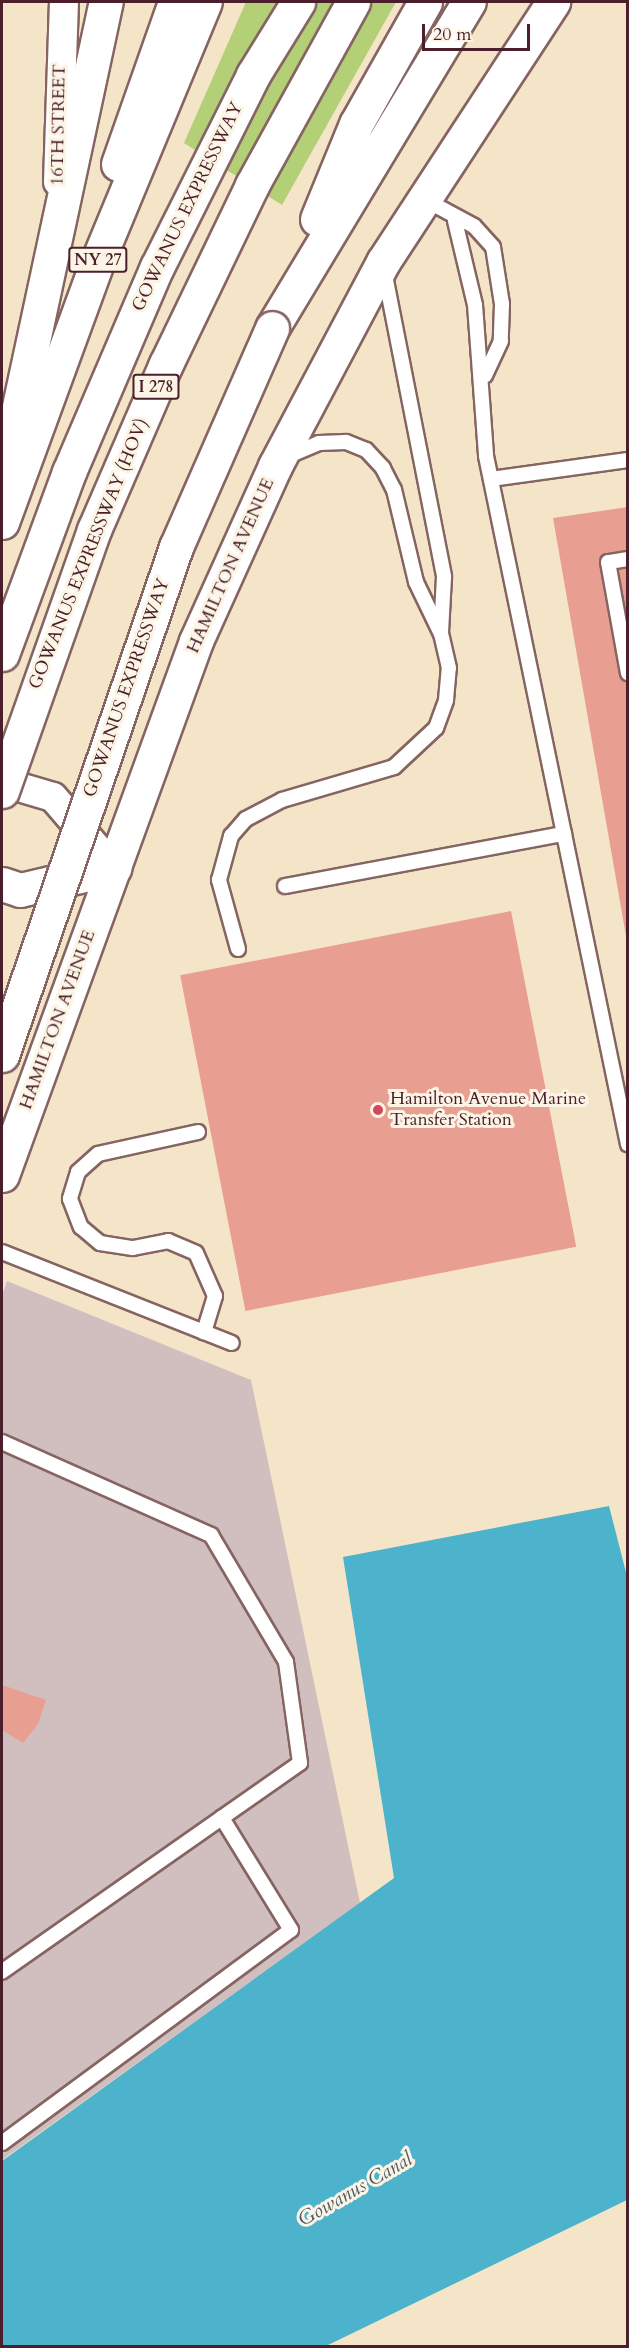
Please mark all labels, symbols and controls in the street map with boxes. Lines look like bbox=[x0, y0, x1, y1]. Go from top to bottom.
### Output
scale bar bbox=[425, 12, 533, 50]
text: 20 m bbox=[433, 22, 472, 47]
street label: 16TH STREET bbox=[47, 64, 71, 186]
street label: GOWANUS EXPRESSWAY bbox=[128, 99, 248, 315]
road number: NY 27 bbox=[68, 247, 128, 273]
road number: I 278 bbox=[132, 374, 180, 400]
street label: GOWANUS EXPRESSWAY (HOV) bbox=[25, 415, 153, 693]
street label: HAMILTON AVENUE bbox=[183, 475, 279, 657]
street label: GOWANUS EXPRESSWAY bbox=[79, 576, 175, 800]
street label: HAMILTON AVENUE bbox=[16, 927, 100, 1113]
place label: Hamilton Avenue Marine Transfer Station bbox=[390, 1089, 586, 1132]
marker: Hamilton Avenue Marine Transfer Station bbox=[371, 1103, 385, 1117]
water label: Gowanus Canal bbox=[294, 2147, 416, 2231]

